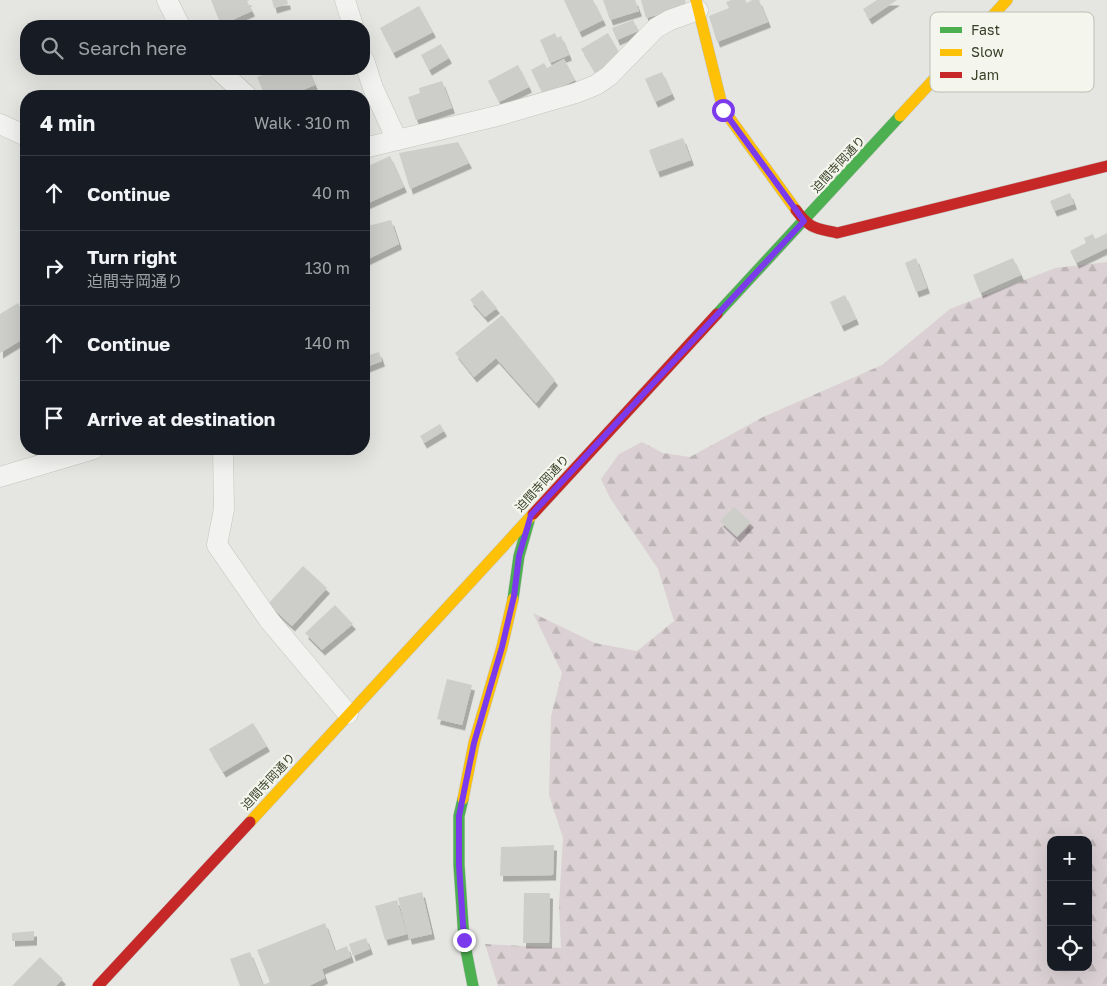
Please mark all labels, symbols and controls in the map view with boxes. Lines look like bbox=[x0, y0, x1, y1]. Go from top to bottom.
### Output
legend bbox=[930, 12, 1094, 92]
search box bbox=[20, 20, 370, 75]
text: Fast bbox=[971, 21, 1000, 38]
icon: search bbox=[38, 34, 66, 62]
text: Search here bbox=[78, 36, 187, 59]
text: Slow bbox=[971, 43, 1004, 60]
text: Jam bbox=[971, 66, 999, 83]
route start bbox=[712, 99, 735, 122]
text: 4 min bbox=[40, 110, 95, 136]
text: Walk · 310 m bbox=[254, 113, 350, 133]
street label: 迫間寺岡通り bbox=[808, 133, 868, 195]
icon: ahead bbox=[40, 179, 68, 207]
text: Continue bbox=[87, 182, 170, 205]
text: 40 m bbox=[312, 183, 350, 203]
text: Turn right bbox=[87, 245, 177, 268]
icon: right bbox=[40, 254, 68, 282]
text: 130 m bbox=[305, 258, 350, 278]
text: 迫間寺岡通り bbox=[87, 271, 183, 291]
icon: ahead bbox=[40, 329, 68, 357]
text: Continue bbox=[87, 332, 170, 355]
text: 140 m bbox=[304, 333, 350, 353]
icon: arrive bbox=[40, 404, 68, 432]
text: Arrive at destination bbox=[87, 407, 275, 430]
street label: 迫間寺岡通り bbox=[512, 452, 572, 514]
street label: 迫間寺岡通り bbox=[238, 750, 298, 812]
map controls bbox=[1047, 836, 1092, 971]
button: + bbox=[1047, 836, 1092, 881]
button: − bbox=[1047, 881, 1092, 926]
button: locate bbox=[1047, 926, 1092, 971]
route end bbox=[453, 929, 476, 952]

